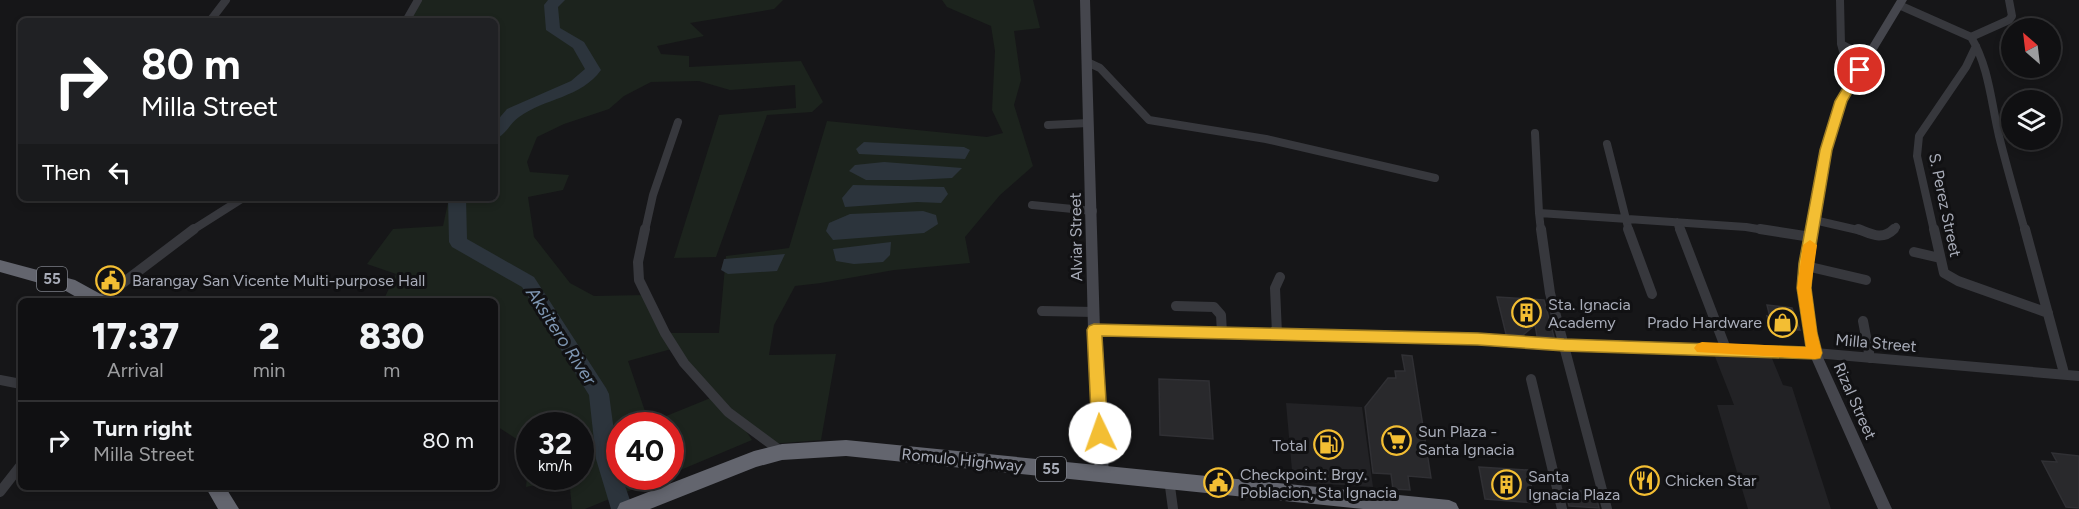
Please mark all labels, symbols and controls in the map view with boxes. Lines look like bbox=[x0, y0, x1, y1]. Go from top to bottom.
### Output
north arrow bbox=[2001, 18, 2061, 78]
map controls bbox=[2001, 18, 2061, 150]
text: 80 m bbox=[141, 39, 241, 90]
icon: right bbox=[42, 42, 120, 120]
pin bbox=[1834, 44, 1885, 95]
icon: arrive bbox=[1843, 53, 1876, 86]
text: Milla Street bbox=[141, 90, 278, 123]
button: layers bbox=[2001, 90, 2061, 150]
street label: S. Perez Street bbox=[1925, 151, 1965, 259]
icon: left bbox=[103, 156, 136, 189]
text: Then bbox=[42, 159, 91, 186]
street label: Alviar Street bbox=[1066, 192, 1086, 282]
public building icon: Barangay San Vicente Multi-purpose Hall bbox=[95, 264, 127, 296]
road number: 55 bbox=[37, 267, 67, 291]
place label: Barangay San Vicente Multi-purpose Hall bbox=[132, 271, 425, 290]
water label: Aksitero River bbox=[521, 282, 601, 390]
place label: Sta. Ignacia Academy bbox=[1548, 295, 1631, 332]
building icon: Sta. Ignacia Academy bbox=[1511, 297, 1543, 329]
shop icon: Prado Hardware bbox=[1767, 306, 1799, 338]
place label: Prado Hardware bbox=[1647, 313, 1762, 332]
text: 17:37 bbox=[91, 315, 179, 358]
text: 2 bbox=[258, 315, 280, 358]
text: 830 bbox=[359, 315, 425, 358]
street label: Milla Street bbox=[1835, 330, 1917, 356]
text: Arrival bbox=[107, 358, 164, 382]
text: min bbox=[253, 358, 285, 382]
text: m bbox=[383, 358, 400, 382]
street label: Rizal Street bbox=[1830, 360, 1880, 442]
position arrow bbox=[1068, 401, 1132, 465]
speed limit sign: 40 bbox=[606, 412, 684, 490]
text: Turn right bbox=[93, 415, 192, 442]
place label: Sun Plaza - Santa Ignacia bbox=[1418, 422, 1514, 459]
icon: right bbox=[42, 424, 75, 457]
supermarket icon: Sun Plaza - Santa Ignacia bbox=[1381, 424, 1413, 456]
text: 32 bbox=[538, 425, 572, 462]
text: 80 m bbox=[422, 427, 474, 454]
fuel station icon: Total bbox=[1312, 429, 1344, 461]
place label: Total bbox=[1272, 436, 1307, 455]
text: Milla Street bbox=[93, 442, 195, 466]
street label: Romulo Highway bbox=[901, 444, 1024, 476]
text: km/h bbox=[538, 457, 572, 475]
road number: 55 bbox=[1036, 457, 1066, 481]
restaurant icon: Chicken Star bbox=[1628, 464, 1660, 496]
place label: Checkpoint: Brgy. Poblacion, Sta Ignacia bbox=[1240, 465, 1397, 502]
public building icon: Checkpoint: Brgy. Poblacion, Sta Ignacia bbox=[1203, 467, 1235, 499]
place label: Santa Ignacia Plaza bbox=[1528, 467, 1620, 504]
building icon: Santa Ignacia Plaza bbox=[1491, 469, 1523, 501]
place label: Chicken Star bbox=[1665, 471, 1757, 490]

